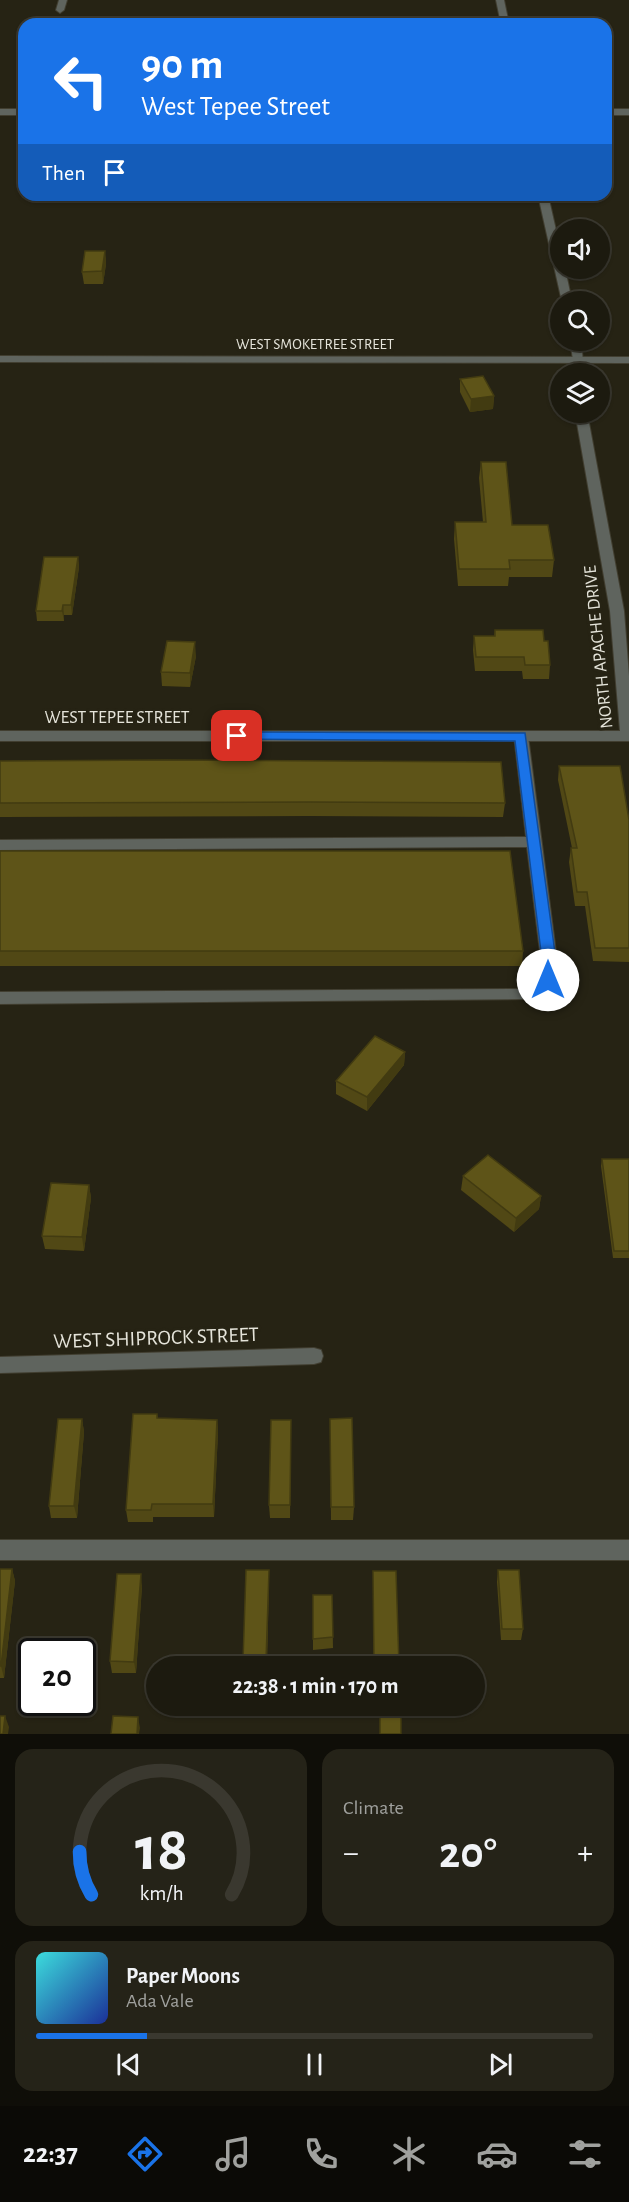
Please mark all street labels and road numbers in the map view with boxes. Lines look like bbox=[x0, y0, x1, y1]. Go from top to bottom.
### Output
street label: WEST SMOKETREE STREET bbox=[236, 337, 395, 352]
street label: NORTH APACHE DRIVE bbox=[581, 564, 617, 730]
street label: WEST TEPEE STREET bbox=[44, 709, 190, 727]
street label: WEST SHIPROCK STREET bbox=[53, 1324, 259, 1352]

